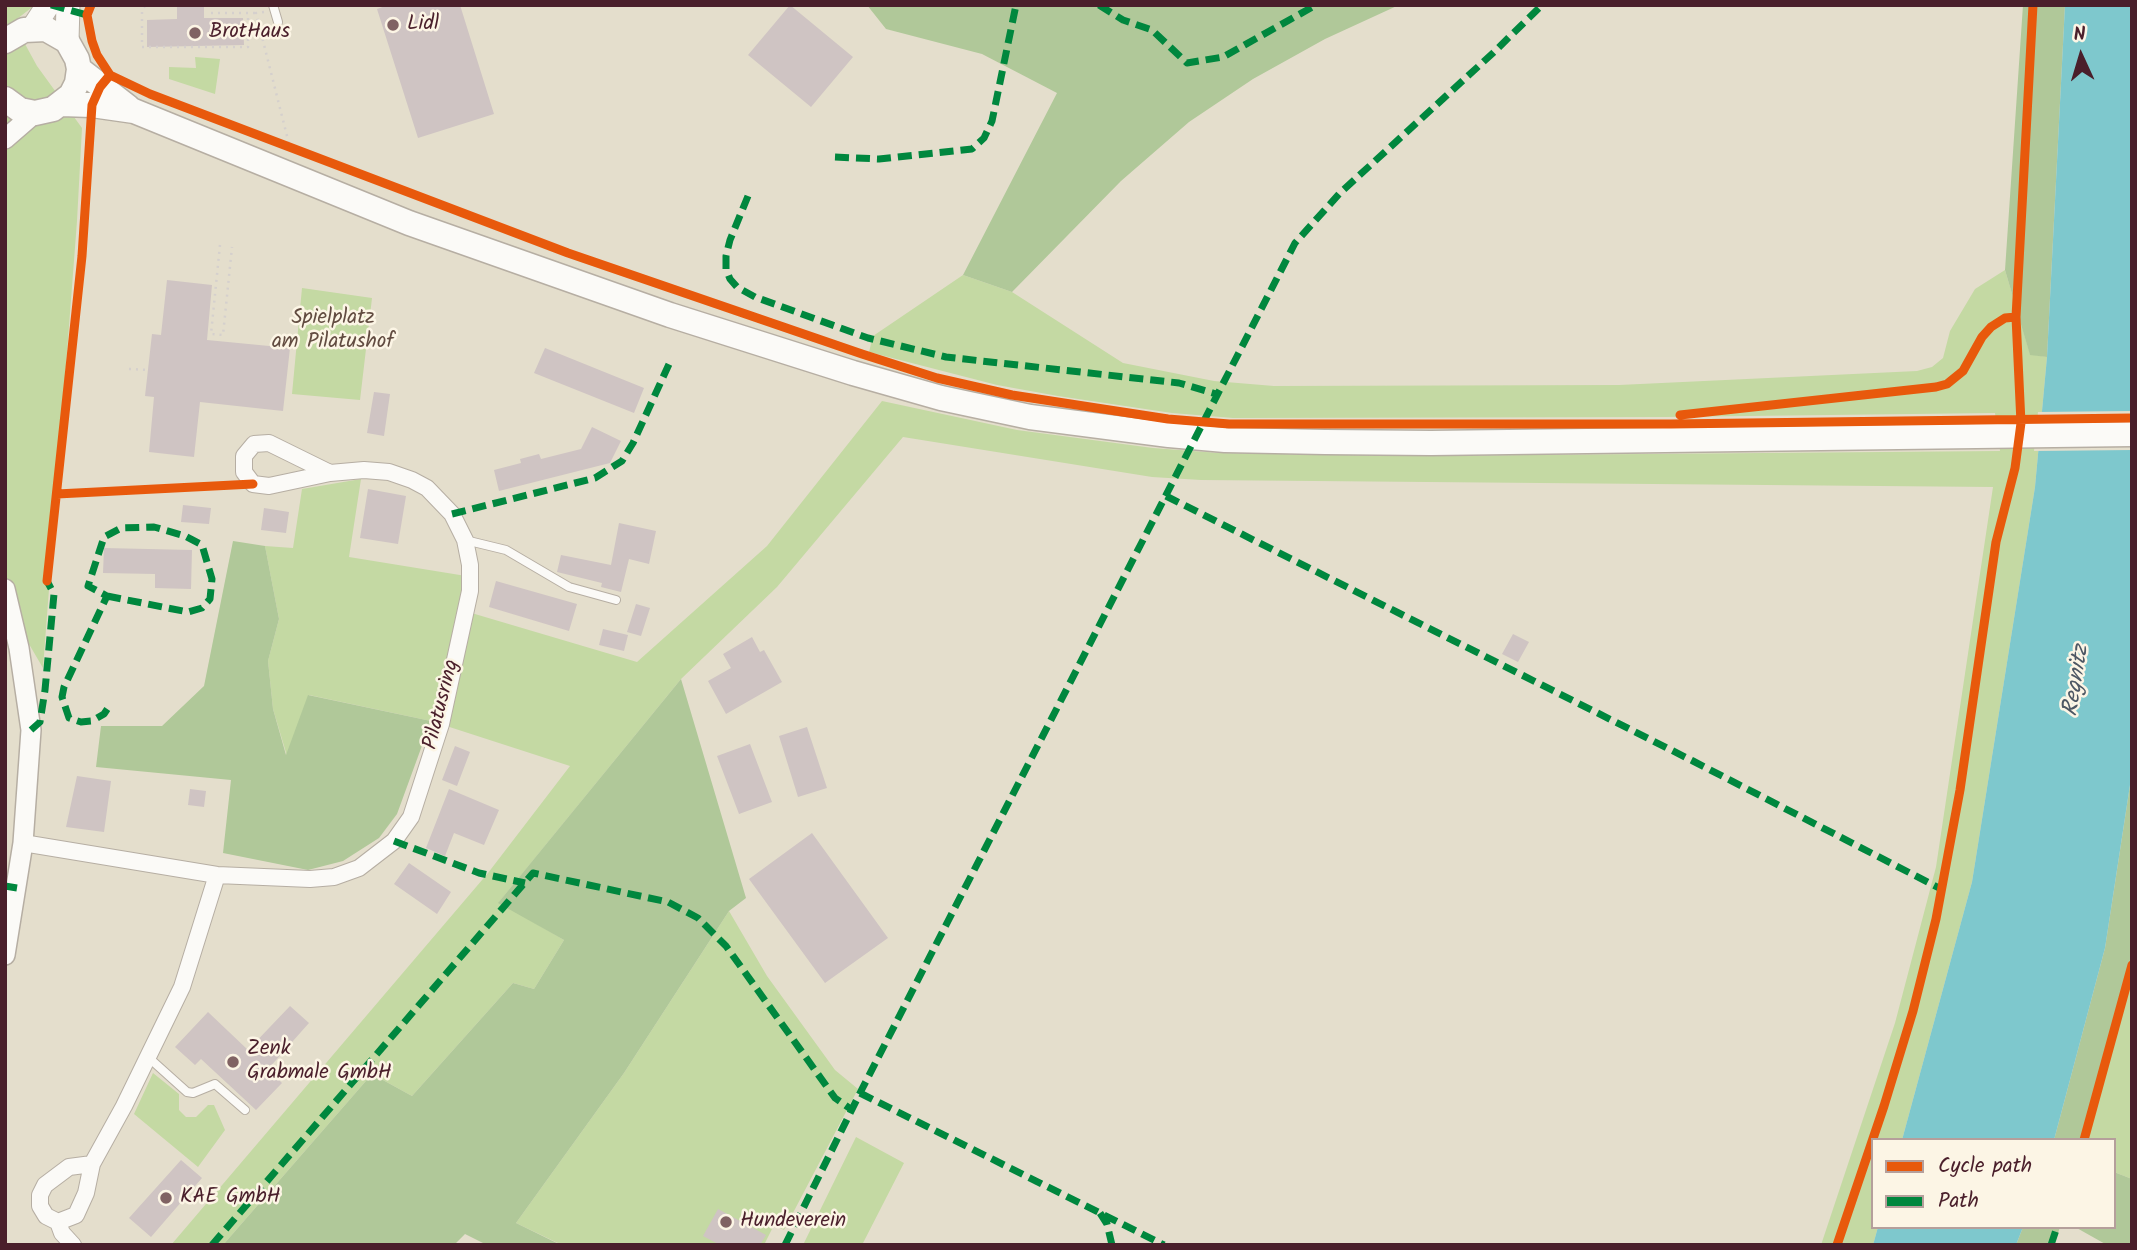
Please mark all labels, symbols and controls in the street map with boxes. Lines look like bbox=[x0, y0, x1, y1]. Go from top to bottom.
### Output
place label: Lidl bbox=[407, 12, 439, 38]
marker: Lidl bbox=[385, 17, 401, 33]
place label: BrotHaus bbox=[209, 20, 290, 46]
text: N bbox=[2073, 20, 2087, 50]
north arrow bbox=[2046, 21, 2116, 91]
marker: BrotHaus bbox=[187, 25, 203, 41]
park label: Spielplatz am Pilatushof bbox=[272, 306, 394, 356]
water label: Regnitz bbox=[2059, 644, 2097, 718]
street label: Pilatusring bbox=[420, 657, 466, 753]
place label: Zenk Grabmale GmbH bbox=[247, 1037, 392, 1087]
marker: Zenk Grabmale GmbH bbox=[225, 1054, 241, 1070]
legend bbox=[1871, 1138, 2116, 1229]
text: Cycle path bbox=[1938, 1150, 2032, 1183]
place label: KAE GmbH bbox=[180, 1185, 281, 1211]
text: Path bbox=[1938, 1185, 1979, 1218]
marker: KAE GmbH bbox=[158, 1190, 174, 1206]
place label: Hundeverein bbox=[740, 1209, 846, 1235]
marker: Hundeverein bbox=[718, 1214, 734, 1230]

